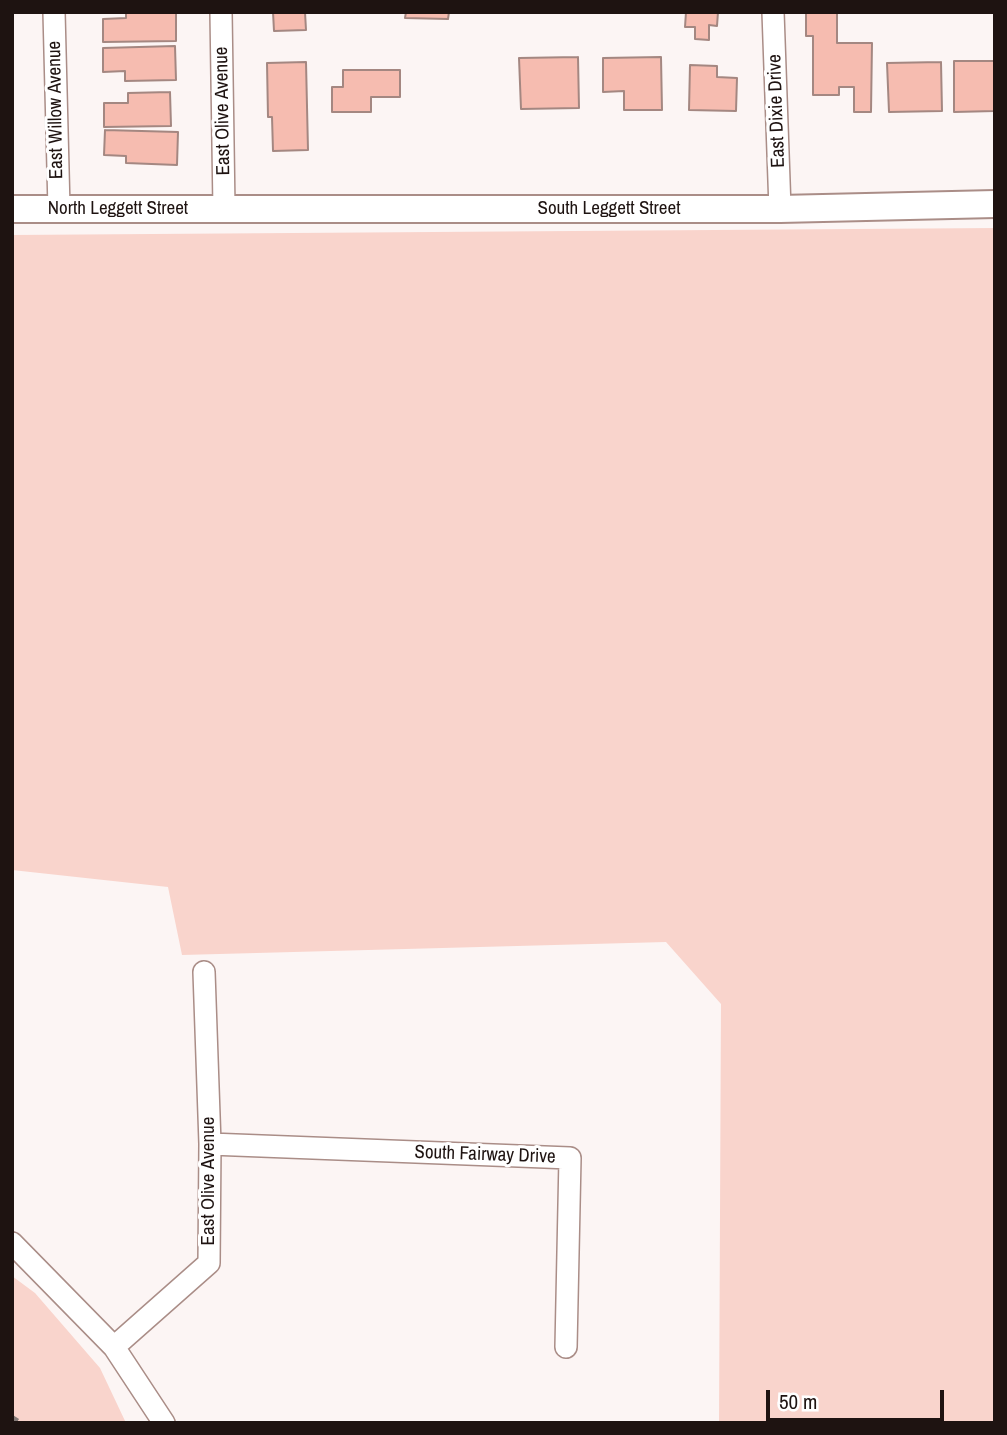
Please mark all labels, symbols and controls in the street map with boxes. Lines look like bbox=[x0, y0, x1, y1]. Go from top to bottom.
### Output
street label: East Willow Avenue bbox=[43, 41, 69, 179]
street label: East Olive Avenue bbox=[210, 46, 236, 176]
street label: East Dixie Drive bbox=[764, 54, 790, 168]
street label: North Leggett Street bbox=[48, 198, 188, 220]
street label: South Leggett Street bbox=[538, 198, 680, 220]
street label: East Olive Avenue bbox=[198, 1117, 220, 1245]
street label: South Fairway Drive bbox=[414, 1141, 556, 1169]
scale bar bbox=[769, 1376, 948, 1420]
text: 50 m bbox=[779, 1387, 817, 1416]

